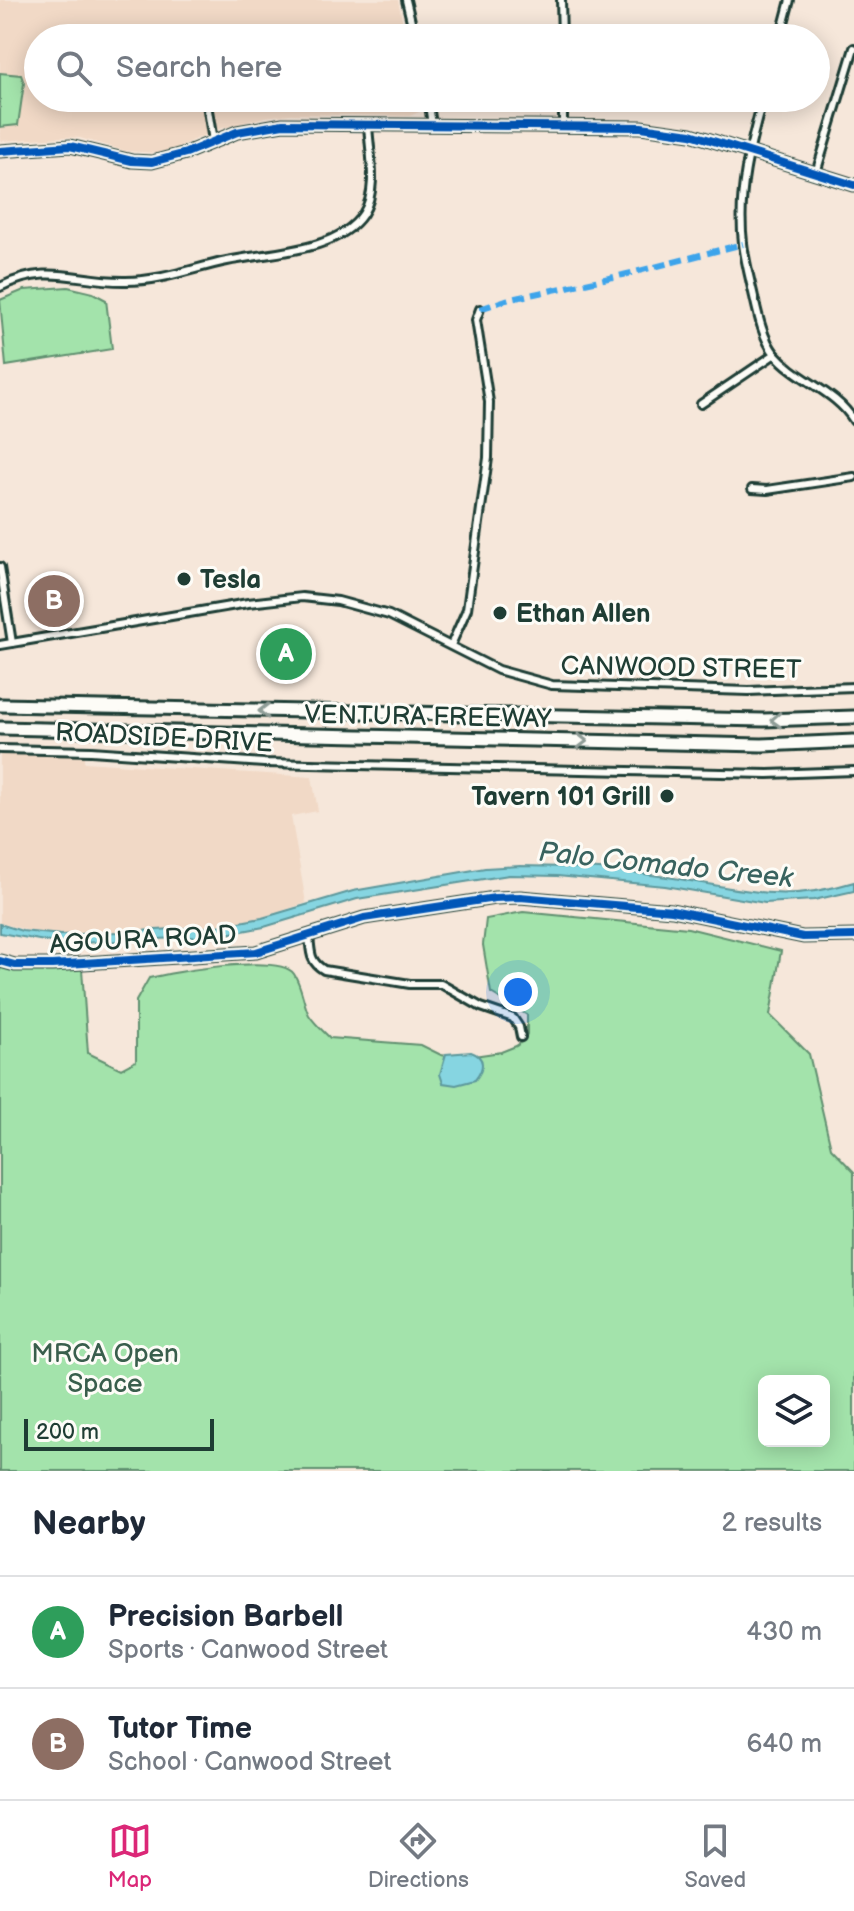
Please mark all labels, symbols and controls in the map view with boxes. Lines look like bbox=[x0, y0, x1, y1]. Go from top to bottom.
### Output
search box bbox=[24, 24, 830, 112]
icon: search bbox=[52, 46, 96, 90]
text: Search here bbox=[116, 50, 282, 86]
place label: Tesla bbox=[200, 565, 261, 596]
marker: Tesla bbox=[175, 570, 193, 588]
pin: B bbox=[28, 571, 80, 631]
place label: Ethan Allen bbox=[516, 599, 651, 630]
marker: Ethan Allen bbox=[491, 604, 509, 622]
pin: A bbox=[260, 624, 312, 684]
street label: CANWOOD STREET bbox=[560, 651, 802, 686]
street label: VENTURA FREEWAY bbox=[304, 700, 553, 735]
one-way arrow bbox=[257, 702, 270, 719]
one-way arrow bbox=[769, 711, 782, 729]
street label: ROADSIDE DRIVE bbox=[54, 717, 274, 760]
one-way arrow bbox=[576, 732, 589, 750]
place label: Tavern 101 Grill bbox=[471, 782, 651, 813]
marker: Tavern 101 Grill bbox=[658, 787, 676, 805]
water label: Palo Comado Creek bbox=[537, 836, 796, 895]
street label: AGOURA ROAD bbox=[49, 920, 237, 961]
your location bbox=[498, 972, 538, 1012]
park label: MRCA Open Space bbox=[31, 1339, 179, 1400]
map controls bbox=[758, 1375, 830, 1447]
button: layers bbox=[758, 1375, 830, 1447]
scale bar bbox=[24, 1415, 214, 1451]
text: 200 m bbox=[36, 1419, 99, 1446]
text: Nearby bbox=[32, 1503, 146, 1544]
text: 2 results bbox=[722, 1508, 822, 1539]
text: Precision Barbell bbox=[108, 1599, 343, 1635]
text: A bbox=[50, 1617, 66, 1648]
text: 430 m bbox=[746, 1617, 822, 1648]
text: Sports · Canwood Street bbox=[108, 1635, 388, 1666]
text: Tutor Time bbox=[108, 1711, 252, 1747]
text: B bbox=[49, 1729, 67, 1760]
text: 640 m bbox=[746, 1729, 822, 1760]
text: School · Canwood Street bbox=[108, 1747, 391, 1778]
tab: Map bbox=[108, 1819, 152, 1894]
tab: Directions bbox=[368, 1819, 469, 1894]
tab: Saved bbox=[684, 1819, 746, 1894]

